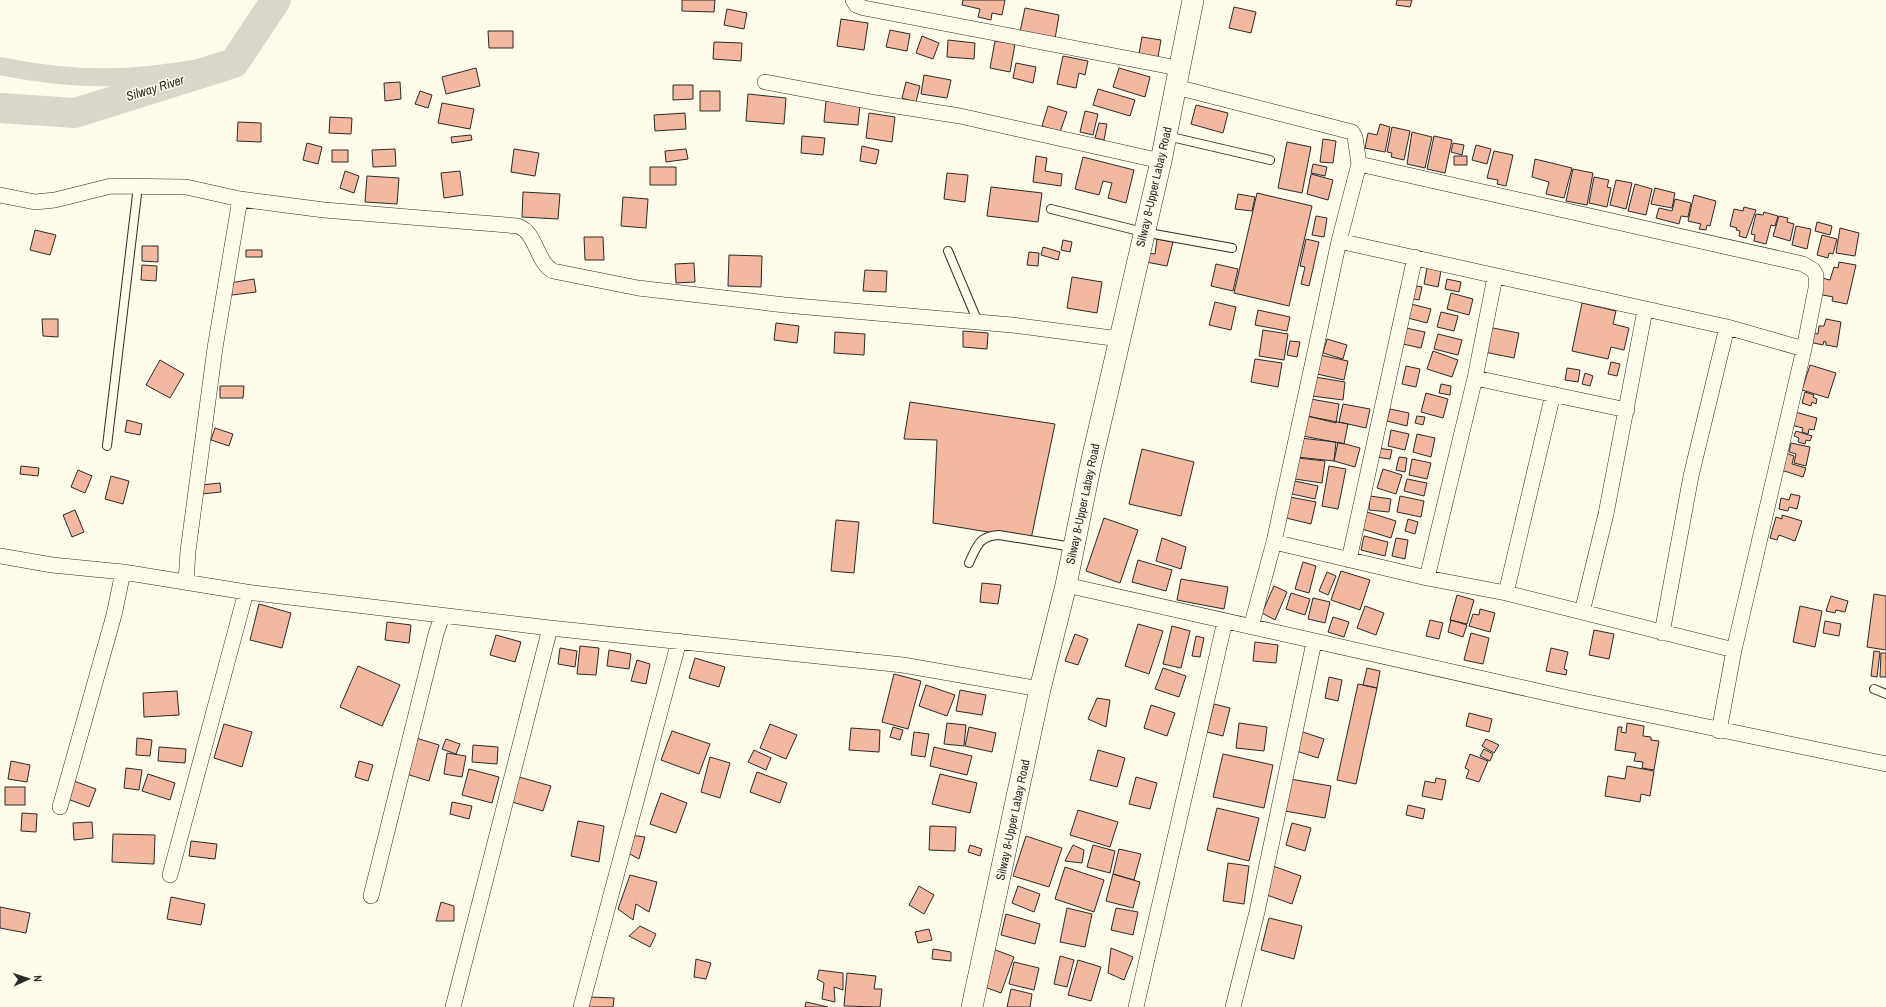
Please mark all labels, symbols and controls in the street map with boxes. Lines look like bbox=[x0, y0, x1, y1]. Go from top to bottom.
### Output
water label: Silway River bbox=[124, 71, 187, 105]
street label: Silway 8-Upper Labay Road bbox=[1132, 125, 1176, 249]
street label: Silway 8-Upper Labay Road bbox=[1062, 442, 1104, 566]
street label: Silway 8-Upper Labay Road bbox=[992, 758, 1034, 882]
north arrow bbox=[8, 959, 48, 999]
text: N bbox=[31, 975, 45, 982]

